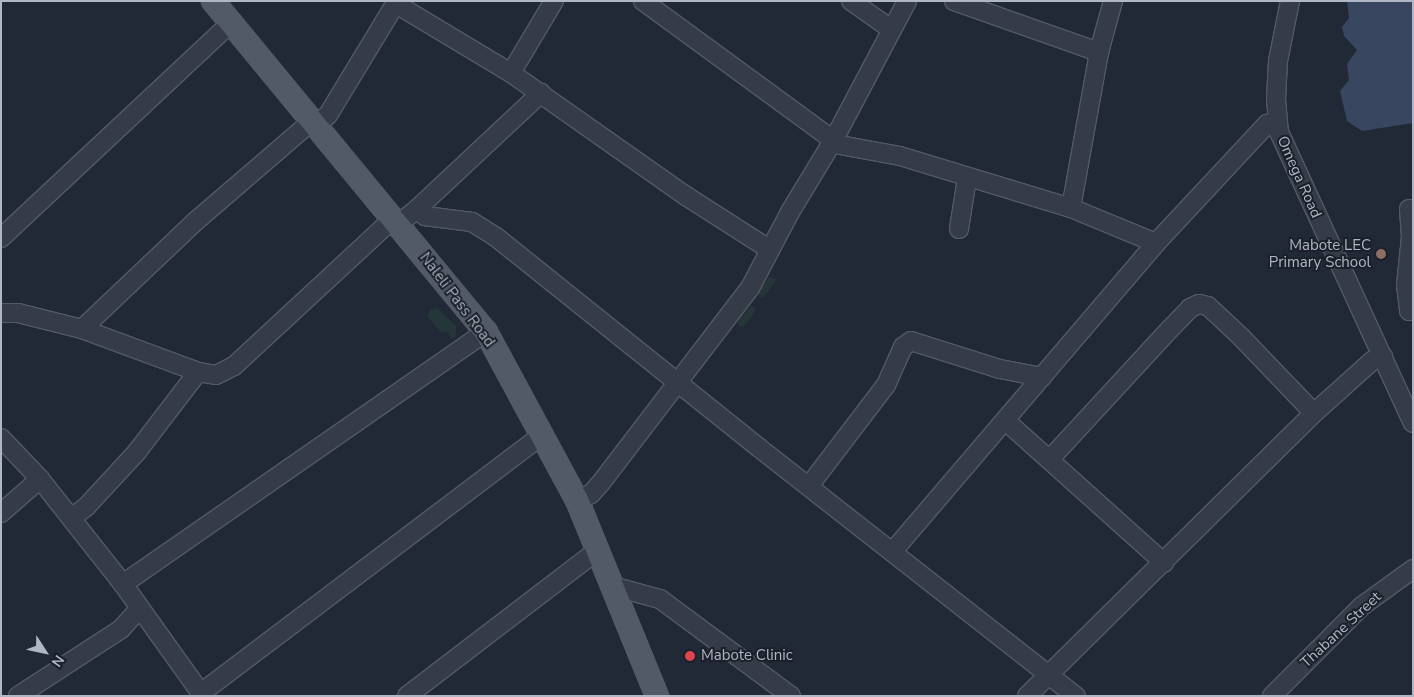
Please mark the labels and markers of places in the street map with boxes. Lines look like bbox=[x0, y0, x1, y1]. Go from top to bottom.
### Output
place label: Mabote LEC Primary School bbox=[1269, 236, 1371, 271]
marker: Mabote LEC Primary School bbox=[1375, 248, 1387, 260]
place label: Mabote Clinic bbox=[701, 647, 793, 665]
marker: Mabote Clinic bbox=[683, 649, 697, 663]

